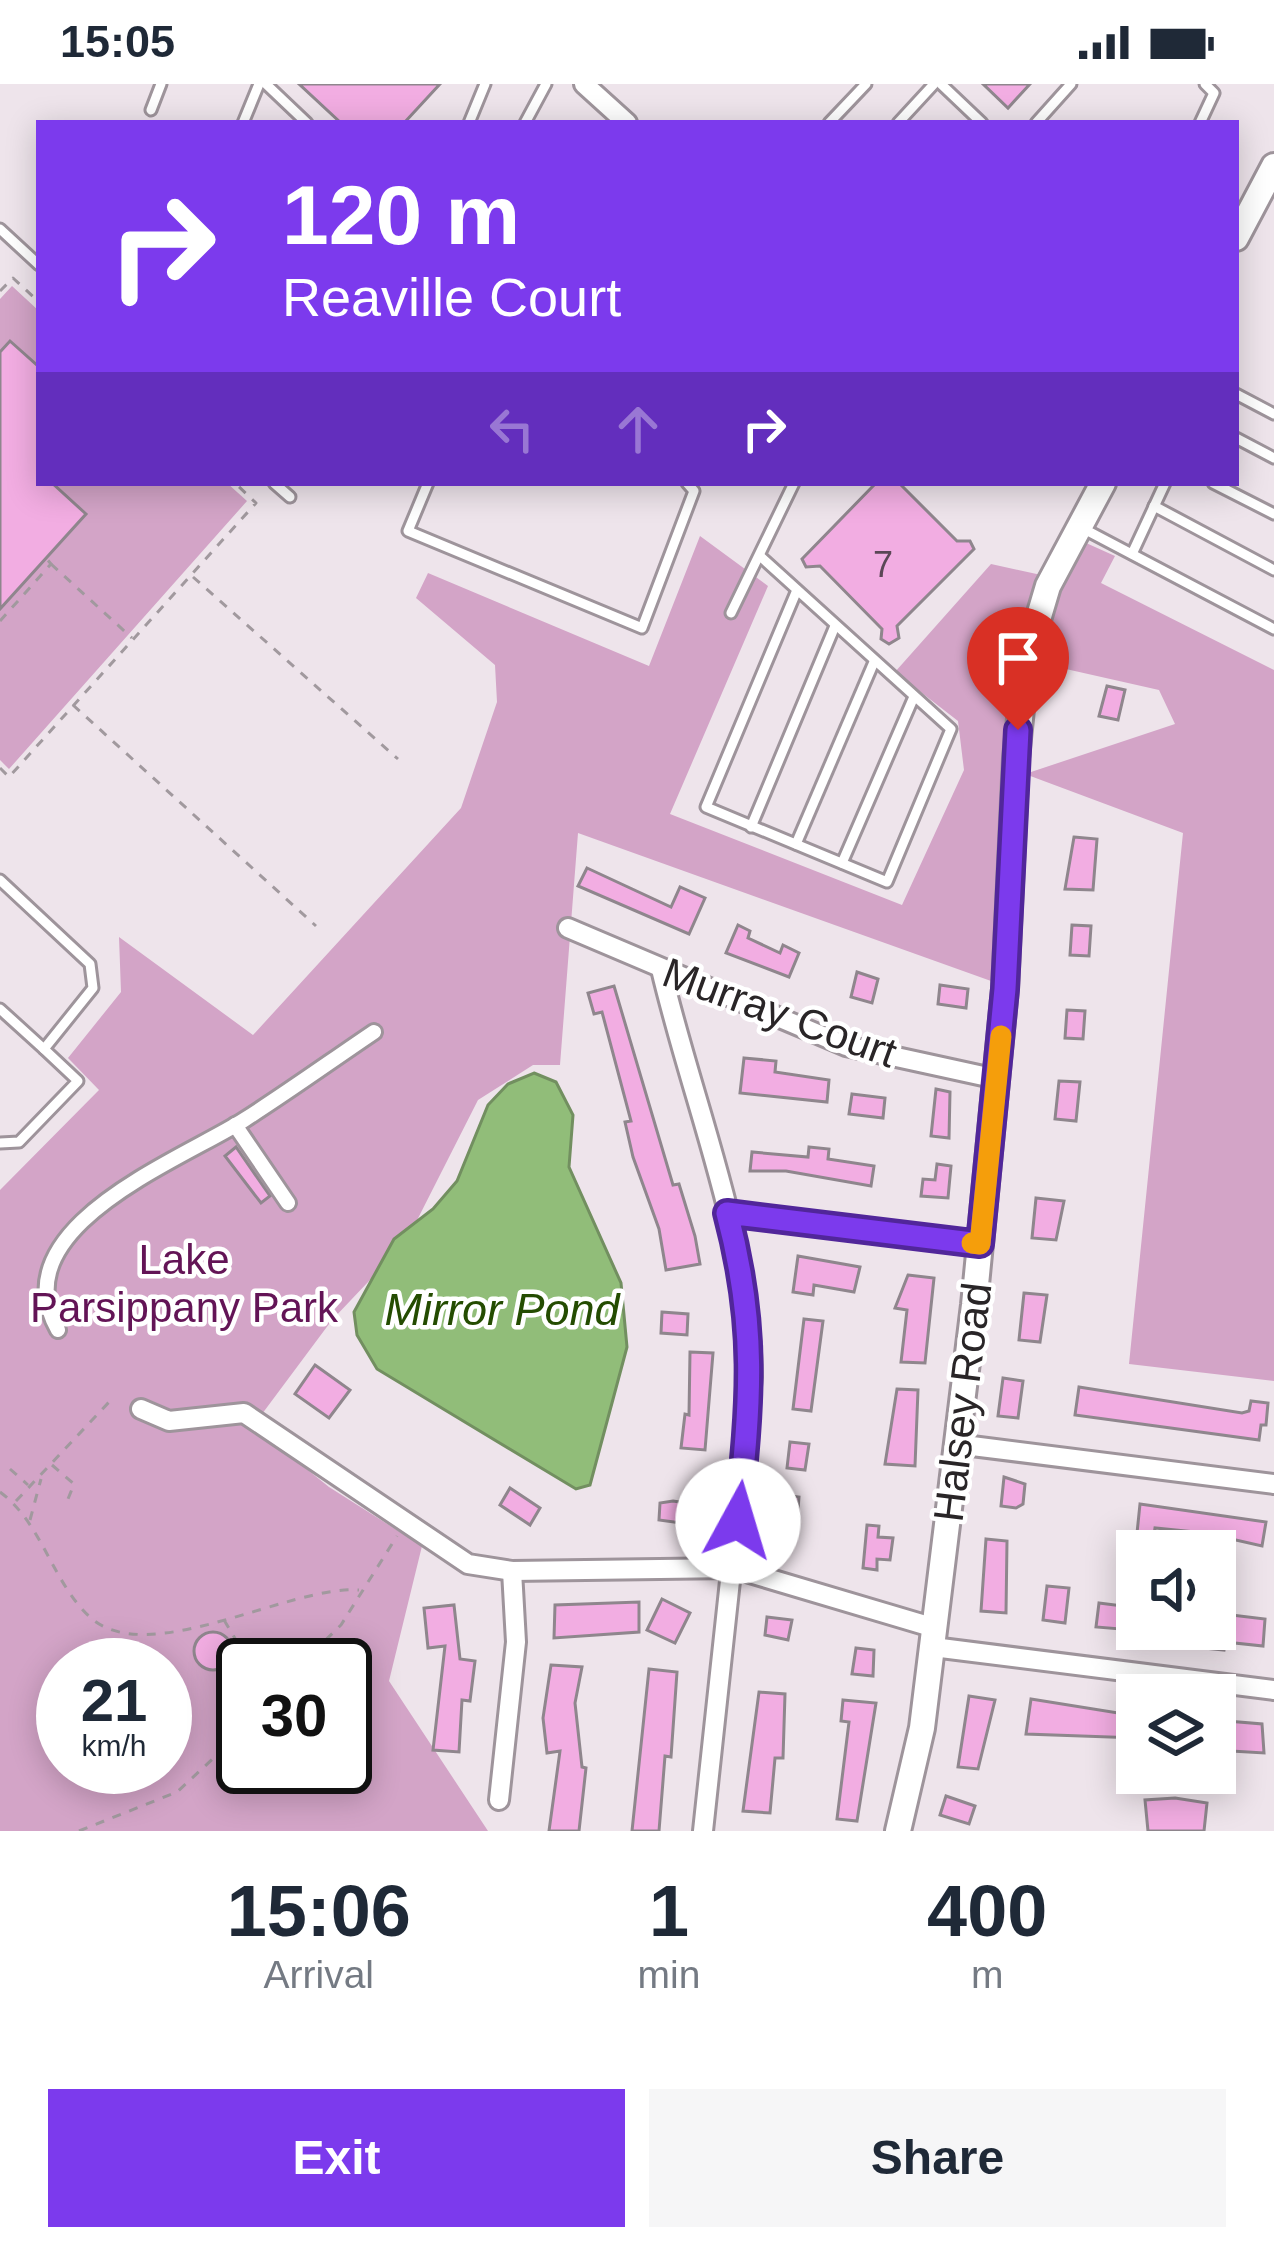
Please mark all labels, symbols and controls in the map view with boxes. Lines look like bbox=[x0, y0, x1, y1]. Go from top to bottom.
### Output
text: 15:05 bbox=[60, 16, 175, 67]
icon: right bbox=[84, 168, 240, 324]
text: 120 m bbox=[282, 168, 520, 262]
text: Reaville Court bbox=[282, 267, 621, 327]
icon: left bbox=[479, 396, 545, 462]
icon: ahead bbox=[605, 396, 671, 462]
icon: right bbox=[731, 396, 797, 462]
house number: 7 bbox=[873, 544, 893, 585]
pin bbox=[967, 607, 1069, 730]
icon: arrive bbox=[985, 625, 1051, 691]
street label: Murray Court bbox=[657, 948, 903, 1077]
park label: Lake Parsippany Park bbox=[30, 1236, 339, 1331]
street label: Halsey Road bbox=[925, 1280, 1000, 1524]
water label: Mirror Pond bbox=[384, 1284, 621, 1335]
position arrow bbox=[675, 1458, 801, 1584]
map controls bbox=[1116, 1530, 1236, 1794]
button: sound bbox=[1116, 1530, 1236, 1650]
speed limit sign: 30 bbox=[216, 1638, 372, 1794]
text: 21 bbox=[81, 1667, 147, 1734]
button: layers bbox=[1116, 1674, 1236, 1794]
text: km/h bbox=[81, 1729, 147, 1762]
text: 15:06 bbox=[227, 1871, 411, 1951]
text: 1 bbox=[649, 1871, 689, 1951]
text: 400 bbox=[927, 1871, 1047, 1951]
text: Arrival bbox=[264, 1953, 374, 1996]
text: min bbox=[638, 1953, 700, 1996]
text: m bbox=[971, 1953, 1003, 1996]
button: Exit bbox=[48, 2089, 625, 2227]
button: Share bbox=[649, 2089, 1226, 2227]

